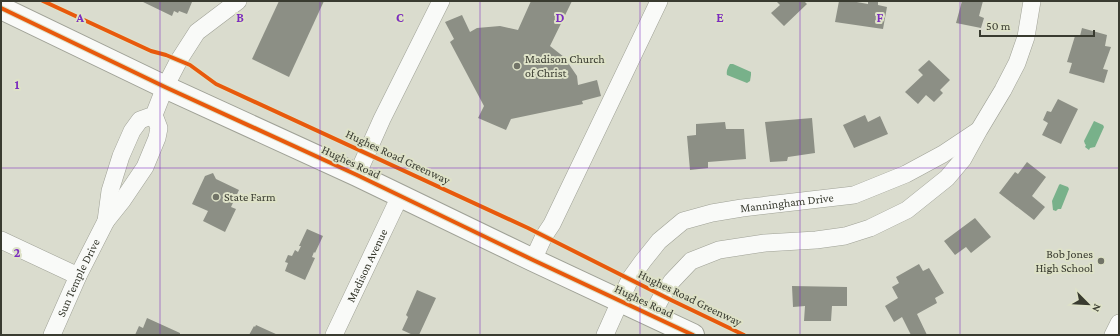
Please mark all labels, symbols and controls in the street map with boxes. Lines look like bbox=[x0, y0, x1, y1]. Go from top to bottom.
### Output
text: A bbox=[75, 10, 84, 25]
text: B bbox=[236, 10, 244, 25]
text: C bbox=[396, 10, 404, 25]
text: D bbox=[556, 10, 565, 25]
text: E bbox=[716, 10, 724, 25]
text: F bbox=[877, 10, 884, 25]
scale bar bbox=[980, 12, 1094, 38]
text: 50 m bbox=[986, 19, 1011, 33]
place label: Madison Church of Christ bbox=[525, 52, 605, 80]
marker: Madison Church of Christ bbox=[512, 61, 522, 71]
text: 1 bbox=[15, 77, 20, 92]
street label: Hughes Road Greenway bbox=[343, 126, 453, 188]
street label: Hughes Road bbox=[319, 142, 383, 182]
place label: State Farm bbox=[224, 190, 276, 204]
street label: Manningham Drive bbox=[739, 190, 834, 215]
marker: State Farm bbox=[211, 192, 221, 202]
street label: Madison Avenue bbox=[344, 226, 390, 304]
street label: Sun Temple Drive bbox=[54, 236, 103, 319]
text: 2 bbox=[14, 245, 21, 260]
place label: Bob Jones High School bbox=[1035, 247, 1093, 275]
marker: Bob Jones High School bbox=[1096, 256, 1106, 266]
street label: Hughes Road Greenway bbox=[636, 267, 744, 329]
street label: Hughes Road bbox=[612, 281, 676, 321]
north arrow bbox=[1068, 284, 1108, 324]
text: N bbox=[1090, 302, 1104, 314]

